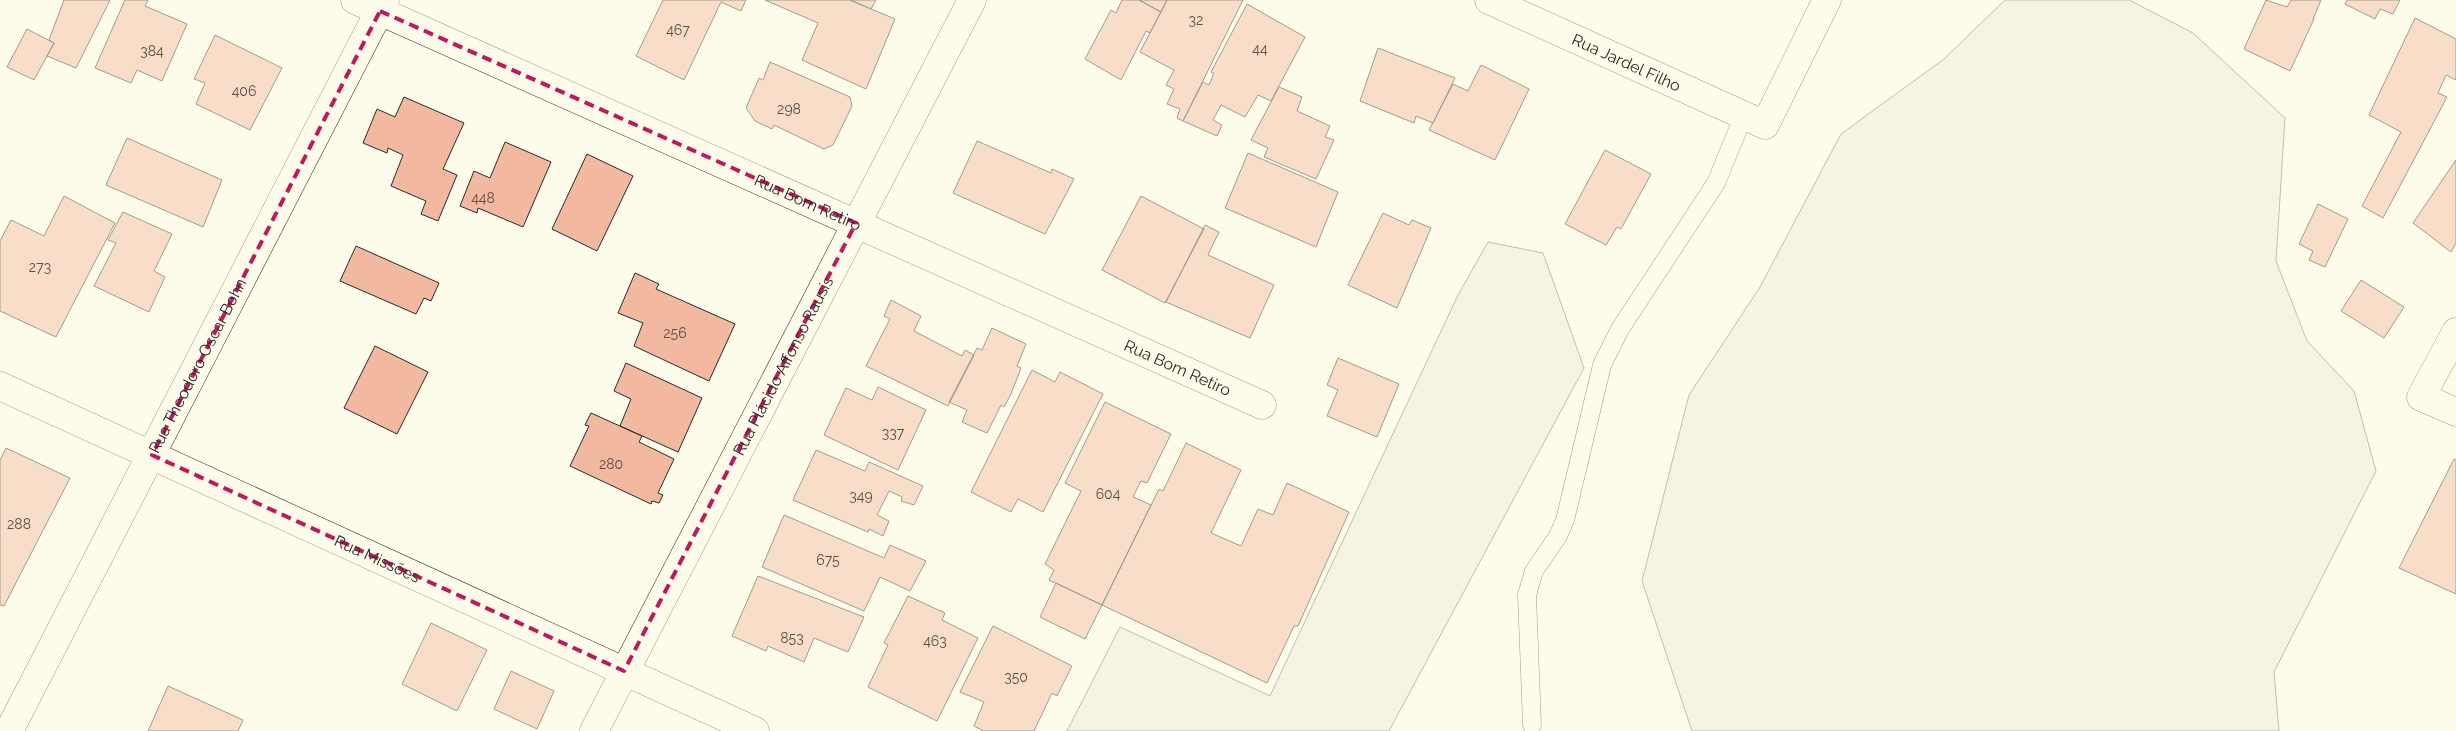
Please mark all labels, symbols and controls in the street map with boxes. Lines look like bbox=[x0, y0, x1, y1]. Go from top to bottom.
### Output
house number: 32 bbox=[1189, 12, 1203, 28]
house number: 467 bbox=[666, 22, 690, 38]
street label: Rua Jardel Filho bbox=[1569, 29, 1684, 95]
house number: 44 bbox=[1252, 41, 1268, 57]
house number: 384 bbox=[140, 43, 164, 59]
house number: 406 bbox=[232, 83, 256, 99]
house number: 298 bbox=[777, 101, 801, 117]
street label: Rua Bom Retiro bbox=[752, 170, 864, 234]
house number: 448 bbox=[471, 190, 495, 206]
house number: 273 bbox=[29, 259, 51, 275]
street label: Rua Plácido Affonso Rausis bbox=[729, 273, 837, 458]
street label: Rua Theodoro Oscar Bohn bbox=[144, 275, 250, 456]
house number: 256 bbox=[663, 325, 687, 341]
street label: Rua Bom Retiro bbox=[1121, 335, 1234, 399]
house number: 337 bbox=[882, 425, 905, 441]
house number: 280 bbox=[599, 456, 623, 472]
house number: 604 bbox=[1096, 486, 1121, 502]
house number: 349 bbox=[849, 488, 873, 504]
house number: 288 bbox=[7, 516, 31, 532]
street label: Rua Missões bbox=[332, 531, 424, 586]
house number: 675 bbox=[816, 552, 840, 568]
house number: 853 bbox=[780, 630, 804, 646]
house number: 463 bbox=[923, 633, 947, 649]
house number: 350 bbox=[1004, 669, 1028, 685]

